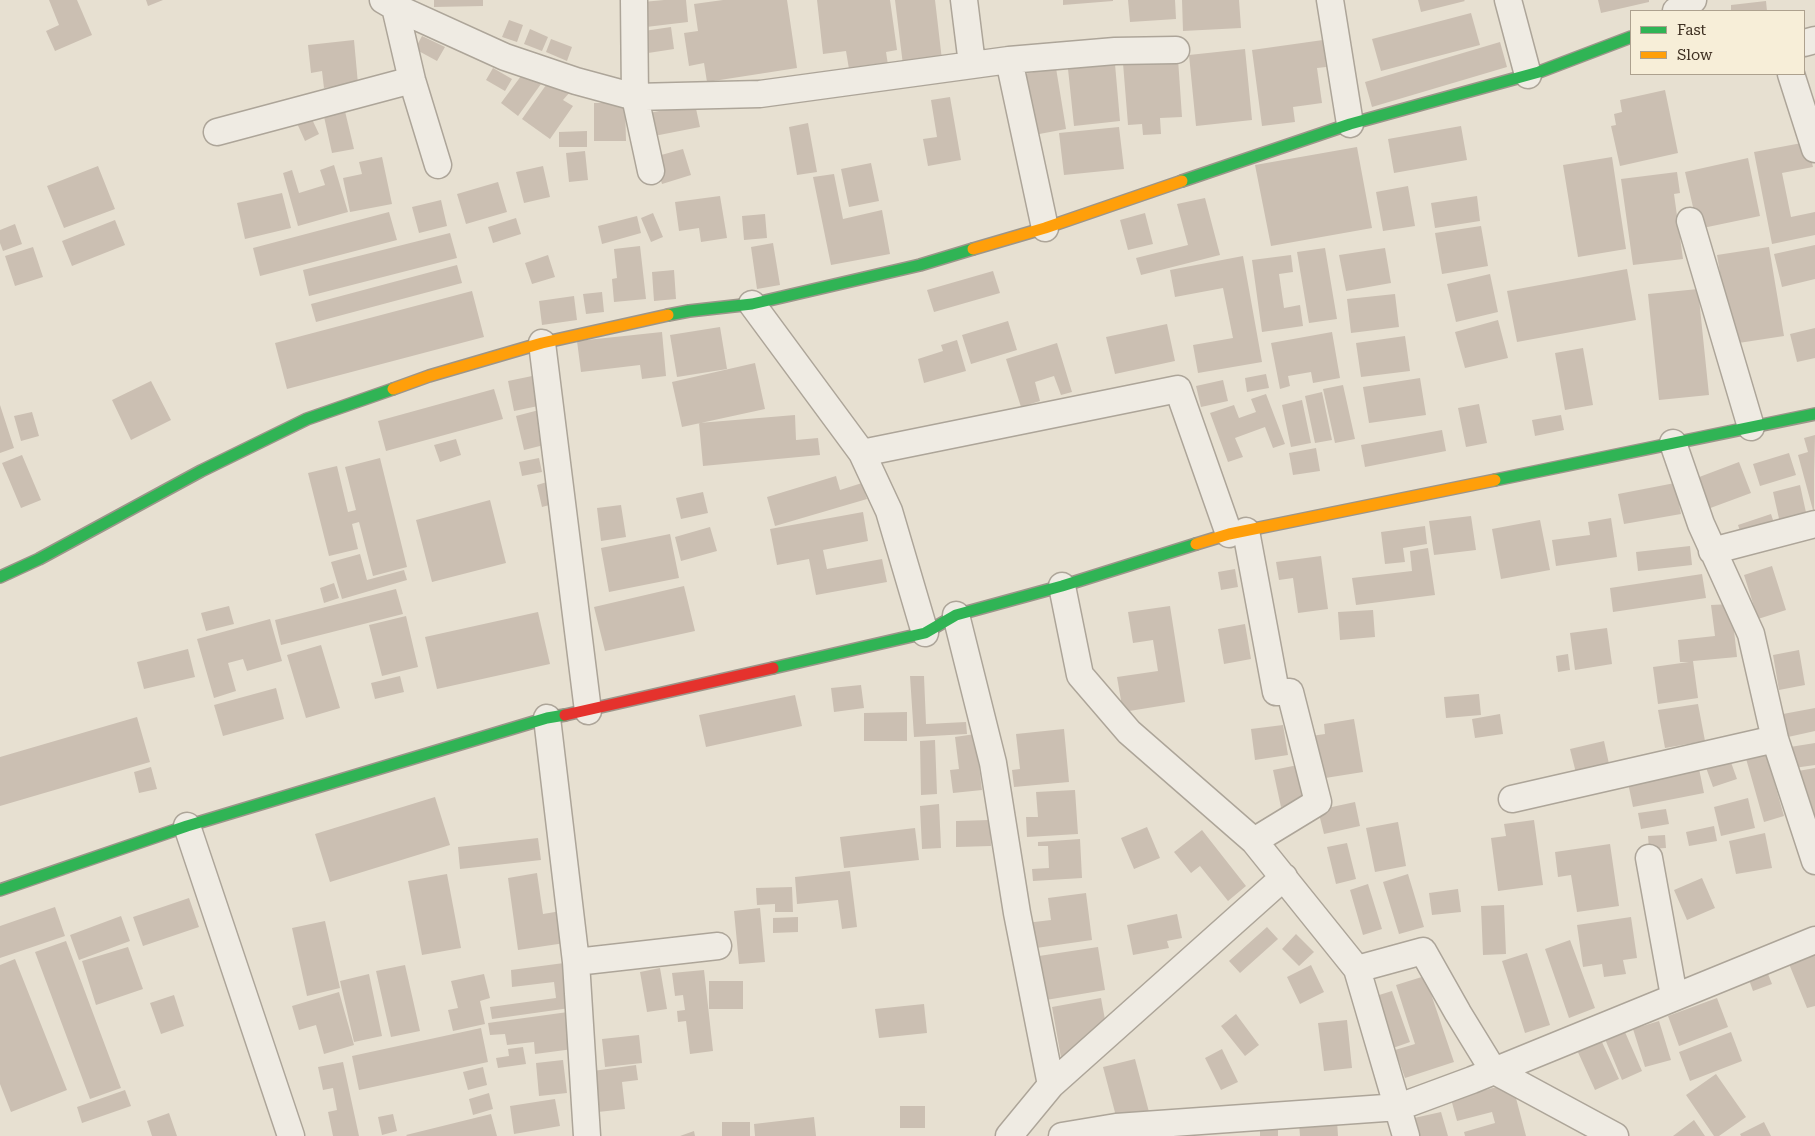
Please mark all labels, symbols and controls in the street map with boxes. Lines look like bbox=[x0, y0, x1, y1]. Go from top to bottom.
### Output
legend bbox=[1630, 10, 1805, 75]
text: Fast bbox=[1677, 21, 1706, 39]
text: Slow bbox=[1677, 46, 1712, 64]

